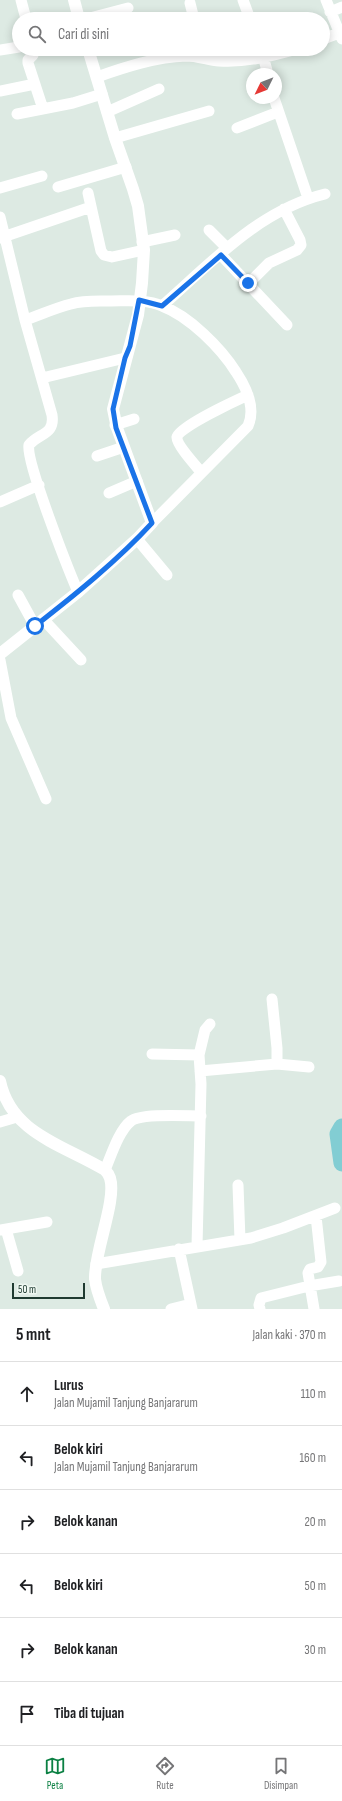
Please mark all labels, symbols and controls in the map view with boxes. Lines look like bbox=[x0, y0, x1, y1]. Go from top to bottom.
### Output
search box bbox=[12, 12, 330, 56]
icon: search bbox=[26, 23, 48, 45]
text: Cari di sini bbox=[58, 25, 109, 44]
north arrow bbox=[246, 68, 282, 104]
route end bbox=[239, 274, 257, 292]
route start bbox=[26, 617, 44, 635]
scale bar bbox=[12, 1281, 85, 1300]
text: 50 m bbox=[18, 1283, 36, 1296]
text: 5 mnt bbox=[16, 1325, 51, 1345]
text: Jalan kaki · 370 m bbox=[252, 1327, 326, 1343]
text: Lurus bbox=[54, 1376, 83, 1395]
icon: ahead bbox=[16, 1383, 38, 1405]
text: 110 m bbox=[301, 1386, 326, 1402]
text: Jalan Mujamil Tanjung Banjararum bbox=[54, 1395, 198, 1411]
text: Belok kiri bbox=[54, 1440, 103, 1459]
icon: left bbox=[16, 1447, 38, 1469]
text: 160 m bbox=[300, 1450, 326, 1466]
text: Jalan Mujamil Tanjung Banjararum bbox=[54, 1459, 198, 1475]
icon: right bbox=[16, 1511, 38, 1533]
text: Belok kanan bbox=[54, 1512, 118, 1531]
text: 20 m bbox=[304, 1514, 326, 1530]
icon: left bbox=[16, 1575, 38, 1597]
text: Belok kiri bbox=[54, 1576, 103, 1595]
text: 50 m bbox=[305, 1578, 326, 1594]
icon: right bbox=[16, 1639, 38, 1661]
text: Belok kanan bbox=[54, 1640, 118, 1659]
text: 30 m bbox=[304, 1642, 326, 1658]
icon: arrive bbox=[16, 1703, 38, 1725]
text: Tiba di tujuan bbox=[54, 1704, 124, 1723]
tab: Peta bbox=[44, 1755, 66, 1792]
tab: Rute bbox=[154, 1755, 176, 1792]
tab: Disimpan bbox=[264, 1755, 298, 1792]

